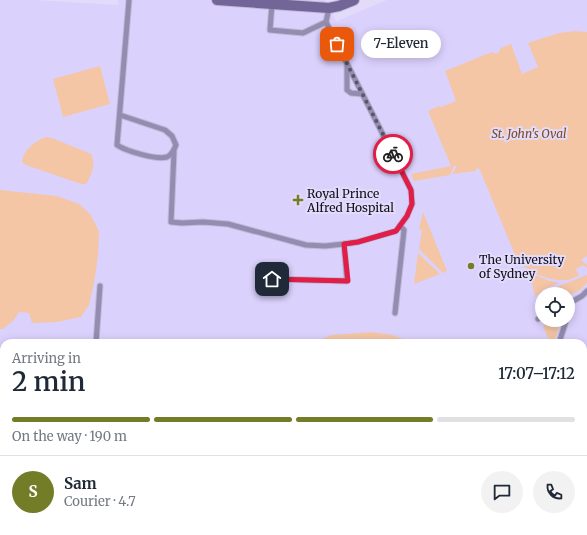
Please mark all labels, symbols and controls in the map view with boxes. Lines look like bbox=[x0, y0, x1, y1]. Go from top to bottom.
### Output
pin bbox=[320, 27, 354, 61]
callout: 7-Eleven bbox=[361, 30, 441, 58]
icon: bag bbox=[326, 33, 348, 55]
text: 7-Eleven bbox=[373, 35, 429, 52]
park label: St. John's Oval bbox=[491, 126, 567, 141]
courier bbox=[373, 134, 413, 174]
icon: bike bbox=[382, 143, 404, 165]
place label: Royal Prince Alfred Hospital bbox=[306, 186, 394, 215]
marker: Royal Prince Alfred Hospital bbox=[292, 194, 304, 206]
place label: The University of Sydney bbox=[479, 252, 564, 281]
marker: The University of Sydney bbox=[466, 261, 476, 271]
pin bbox=[255, 262, 289, 296]
icon: home bbox=[261, 268, 283, 290]
map controls bbox=[535, 287, 575, 327]
button: locate bbox=[535, 287, 575, 327]
text: Arriving in bbox=[12, 350, 81, 367]
text: 17:07–17:12 bbox=[498, 364, 575, 383]
text: 2 min bbox=[12, 365, 85, 398]
text: On the way · 190 m bbox=[12, 428, 127, 445]
button: chat bbox=[481, 471, 523, 513]
button: phone bbox=[533, 471, 575, 513]
text: Sam bbox=[64, 474, 97, 493]
text: S bbox=[28, 482, 38, 501]
text: Courier · 4.7 bbox=[64, 493, 136, 510]

